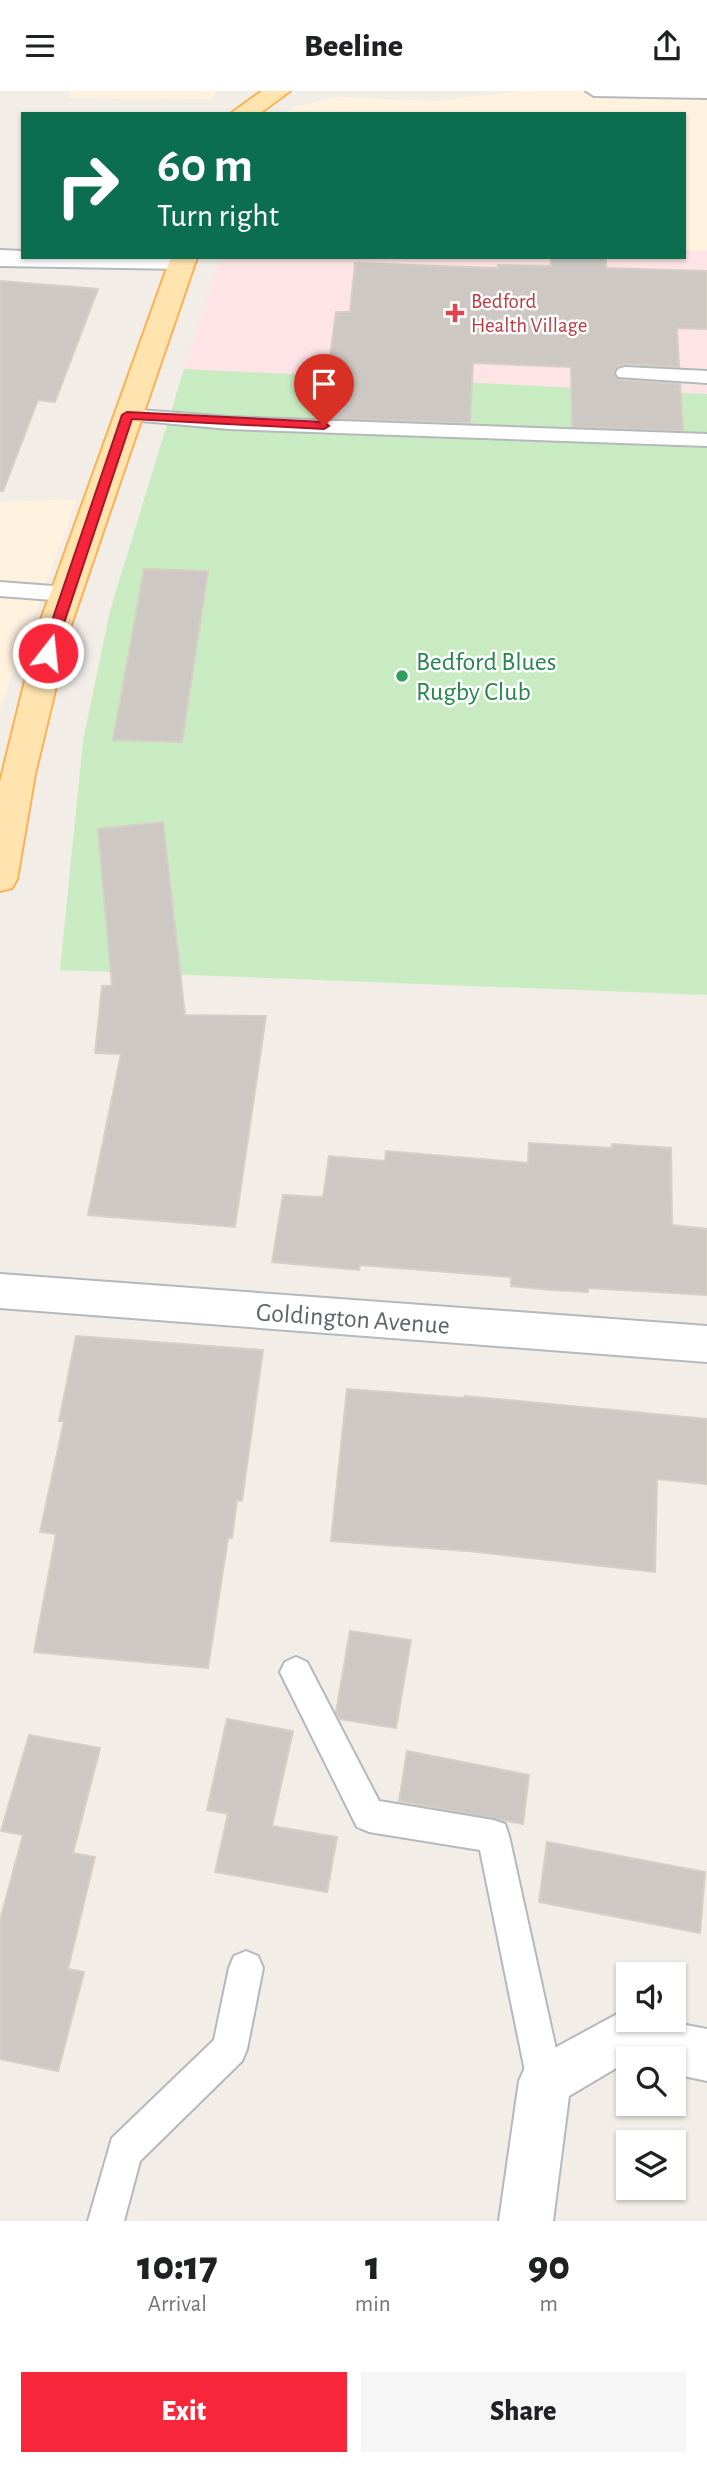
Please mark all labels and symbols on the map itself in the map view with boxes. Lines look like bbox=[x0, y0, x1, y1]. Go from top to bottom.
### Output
place label: Bedford Health Village bbox=[471, 291, 588, 336]
marker: Bedford Health Village bbox=[445, 303, 465, 323]
pin bbox=[294, 354, 354, 426]
position arrow bbox=[11, 616, 85, 690]
place label: Bedford Blues Rugby Club bbox=[416, 649, 556, 705]
marker: Bedford Blues Rugby Club bbox=[394, 668, 410, 684]
street label: Goldington Avenue bbox=[255, 1299, 451, 1339]

